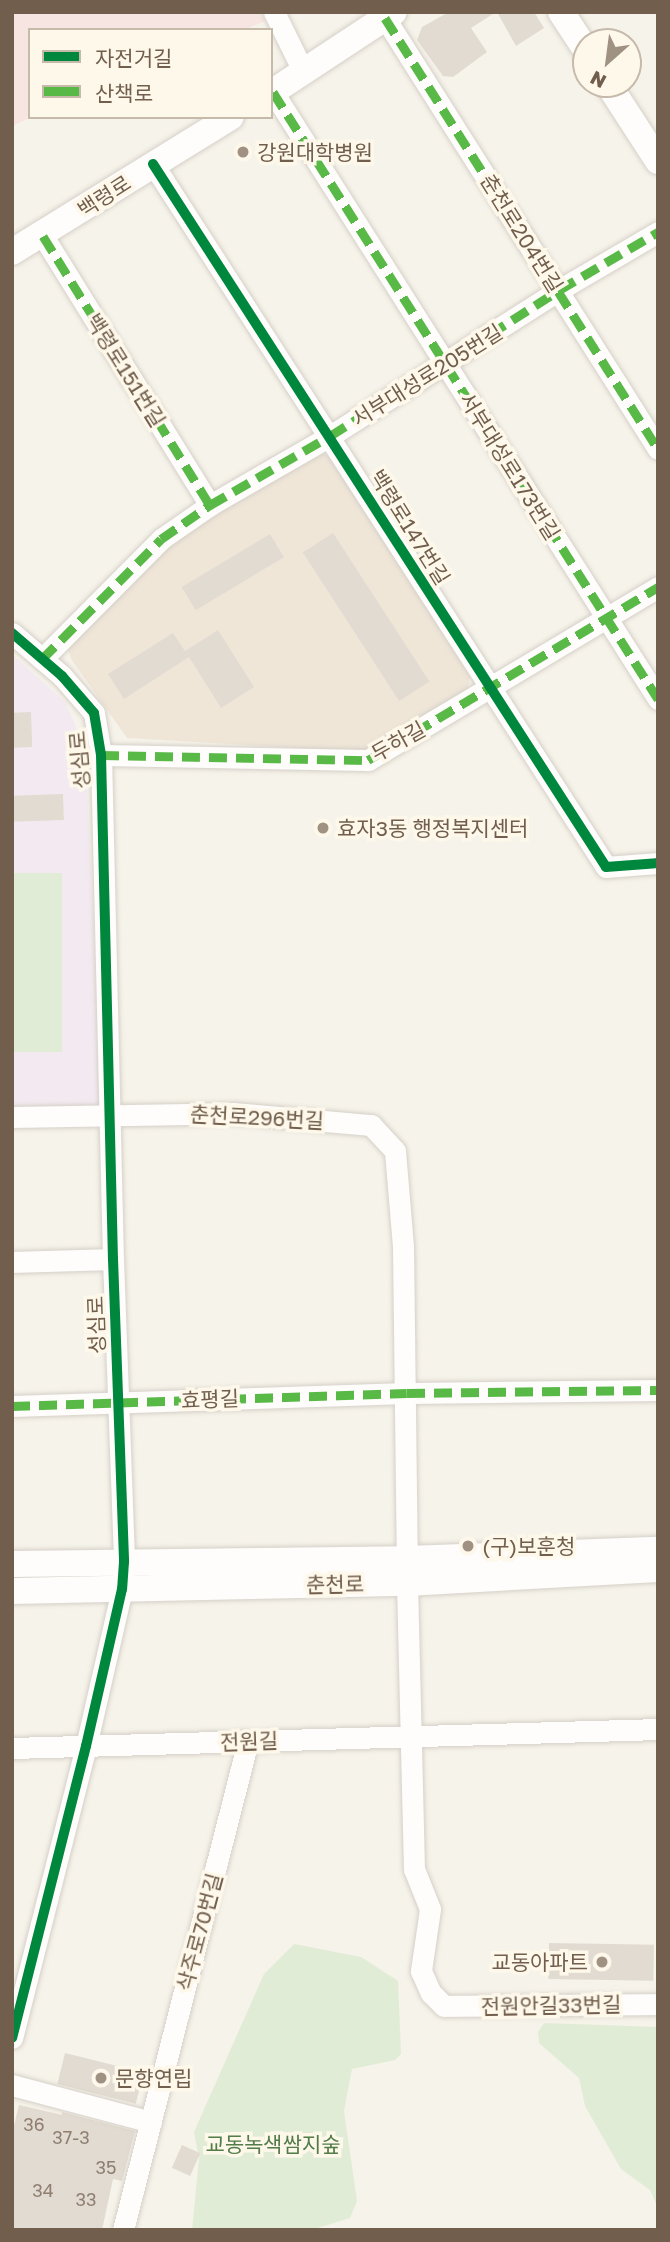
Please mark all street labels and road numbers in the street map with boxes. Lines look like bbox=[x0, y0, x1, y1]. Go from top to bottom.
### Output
street label: 춘천로204번길 bbox=[476, 169, 568, 297]
street label: 백령로 bbox=[73, 170, 135, 222]
street label: 백령로151번길 bbox=[81, 309, 171, 431]
street label: 서부대성로205번길 bbox=[347, 319, 507, 431]
street label: 서부대성로173번길 bbox=[455, 388, 565, 544]
street label: 백령로147번길 bbox=[365, 465, 455, 589]
street label: 두하길 bbox=[367, 716, 429, 766]
street label: 성심로 bbox=[64, 730, 94, 790]
street label: 춘천로296번길 bbox=[189, 1101, 325, 1133]
street label: 성심로 bbox=[82, 1296, 110, 1354]
street label: 효평길 bbox=[181, 1385, 239, 1413]
street label: 춘천로 bbox=[306, 1571, 364, 1597]
street label: 전원길 bbox=[220, 1727, 278, 1755]
street label: 삭주로70번길 bbox=[171, 1870, 227, 1994]
street label: 전원안길33번길 bbox=[481, 1991, 621, 2019]

